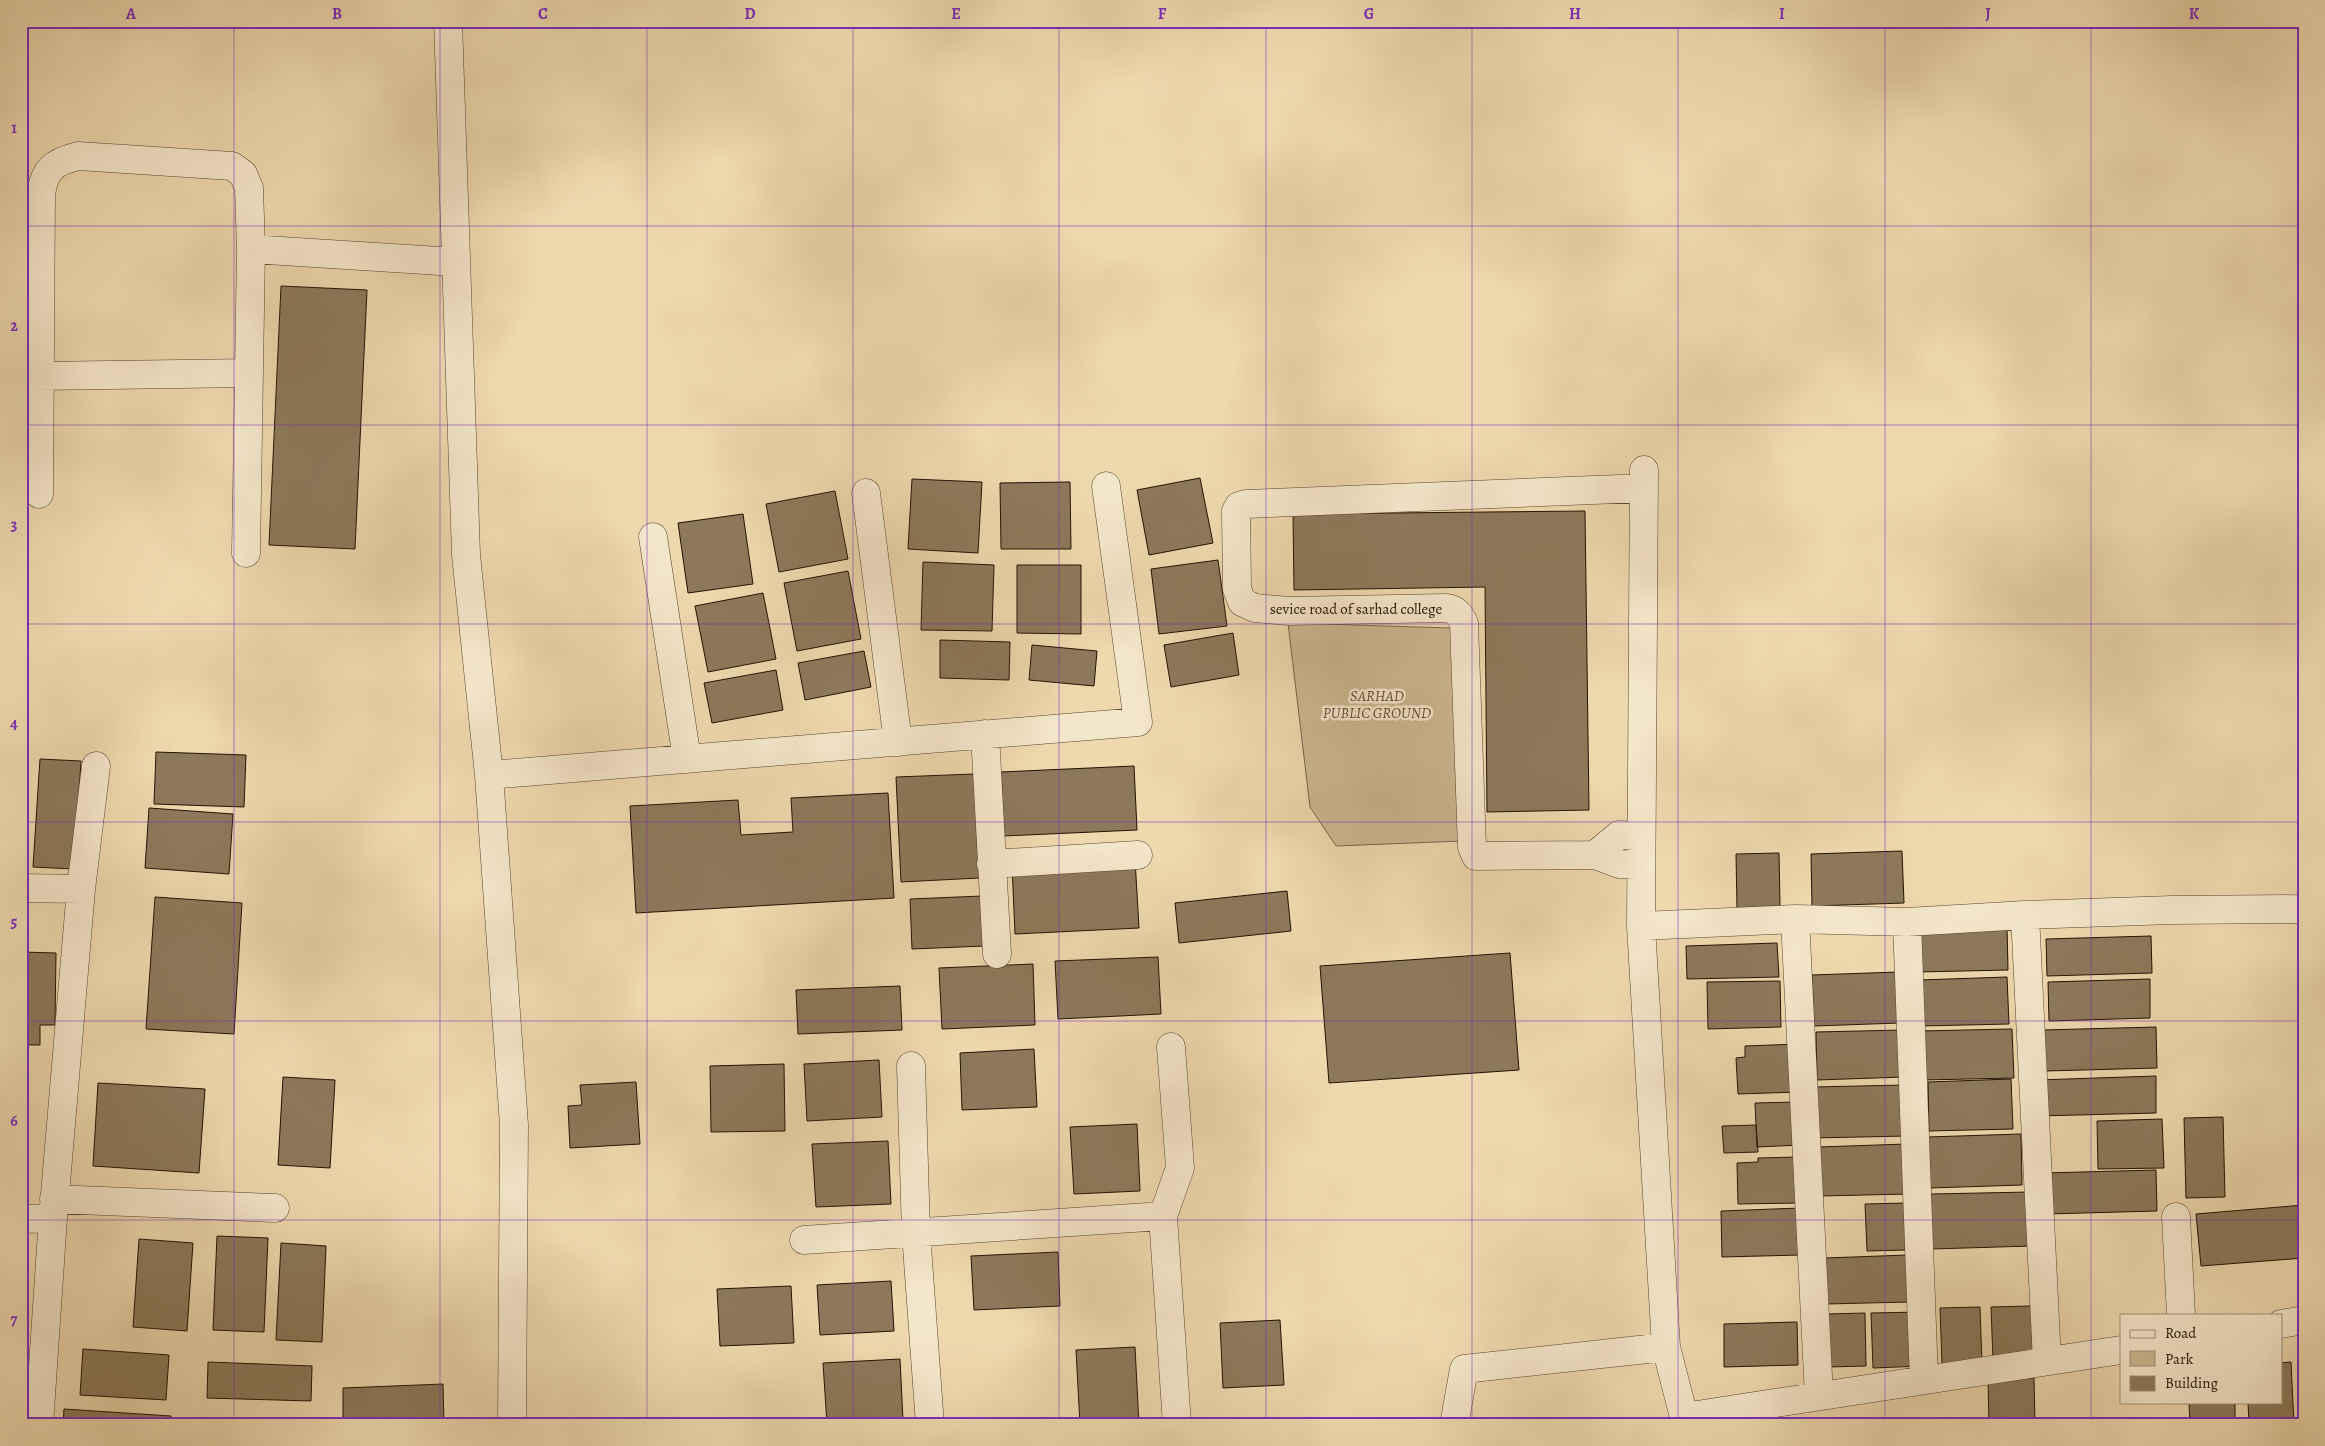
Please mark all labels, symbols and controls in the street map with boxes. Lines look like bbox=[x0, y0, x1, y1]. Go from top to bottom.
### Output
text: A bbox=[125, 3, 137, 25]
text: B bbox=[332, 3, 342, 25]
text: C bbox=[538, 3, 548, 25]
text: D bbox=[744, 3, 756, 25]
text: E bbox=[951, 3, 961, 25]
text: F bbox=[1158, 3, 1167, 25]
text: G bbox=[1364, 3, 1374, 25]
text: H bbox=[1569, 3, 1581, 25]
text: I bbox=[1779, 3, 1785, 25]
text: J bbox=[1985, 3, 1991, 25]
text: K bbox=[2189, 3, 2200, 25]
text: 1 bbox=[11, 117, 17, 139]
text: 2 bbox=[10, 315, 18, 337]
text: 3 bbox=[11, 514, 18, 536]
street label: sevice road of sarhad college bbox=[1270, 599, 1443, 619]
park label: SARHAD PUBLIC GROUND bbox=[1323, 686, 1431, 723]
text: 4 bbox=[10, 713, 18, 735]
text: 5 bbox=[11, 911, 18, 933]
text: 6 bbox=[10, 1110, 18, 1132]
text: 7 bbox=[11, 1309, 18, 1331]
legend bbox=[2120, 1314, 2282, 1404]
text: Road bbox=[2165, 1323, 2197, 1343]
text: Park bbox=[2165, 1349, 2194, 1369]
text: Building bbox=[2165, 1373, 2218, 1393]

